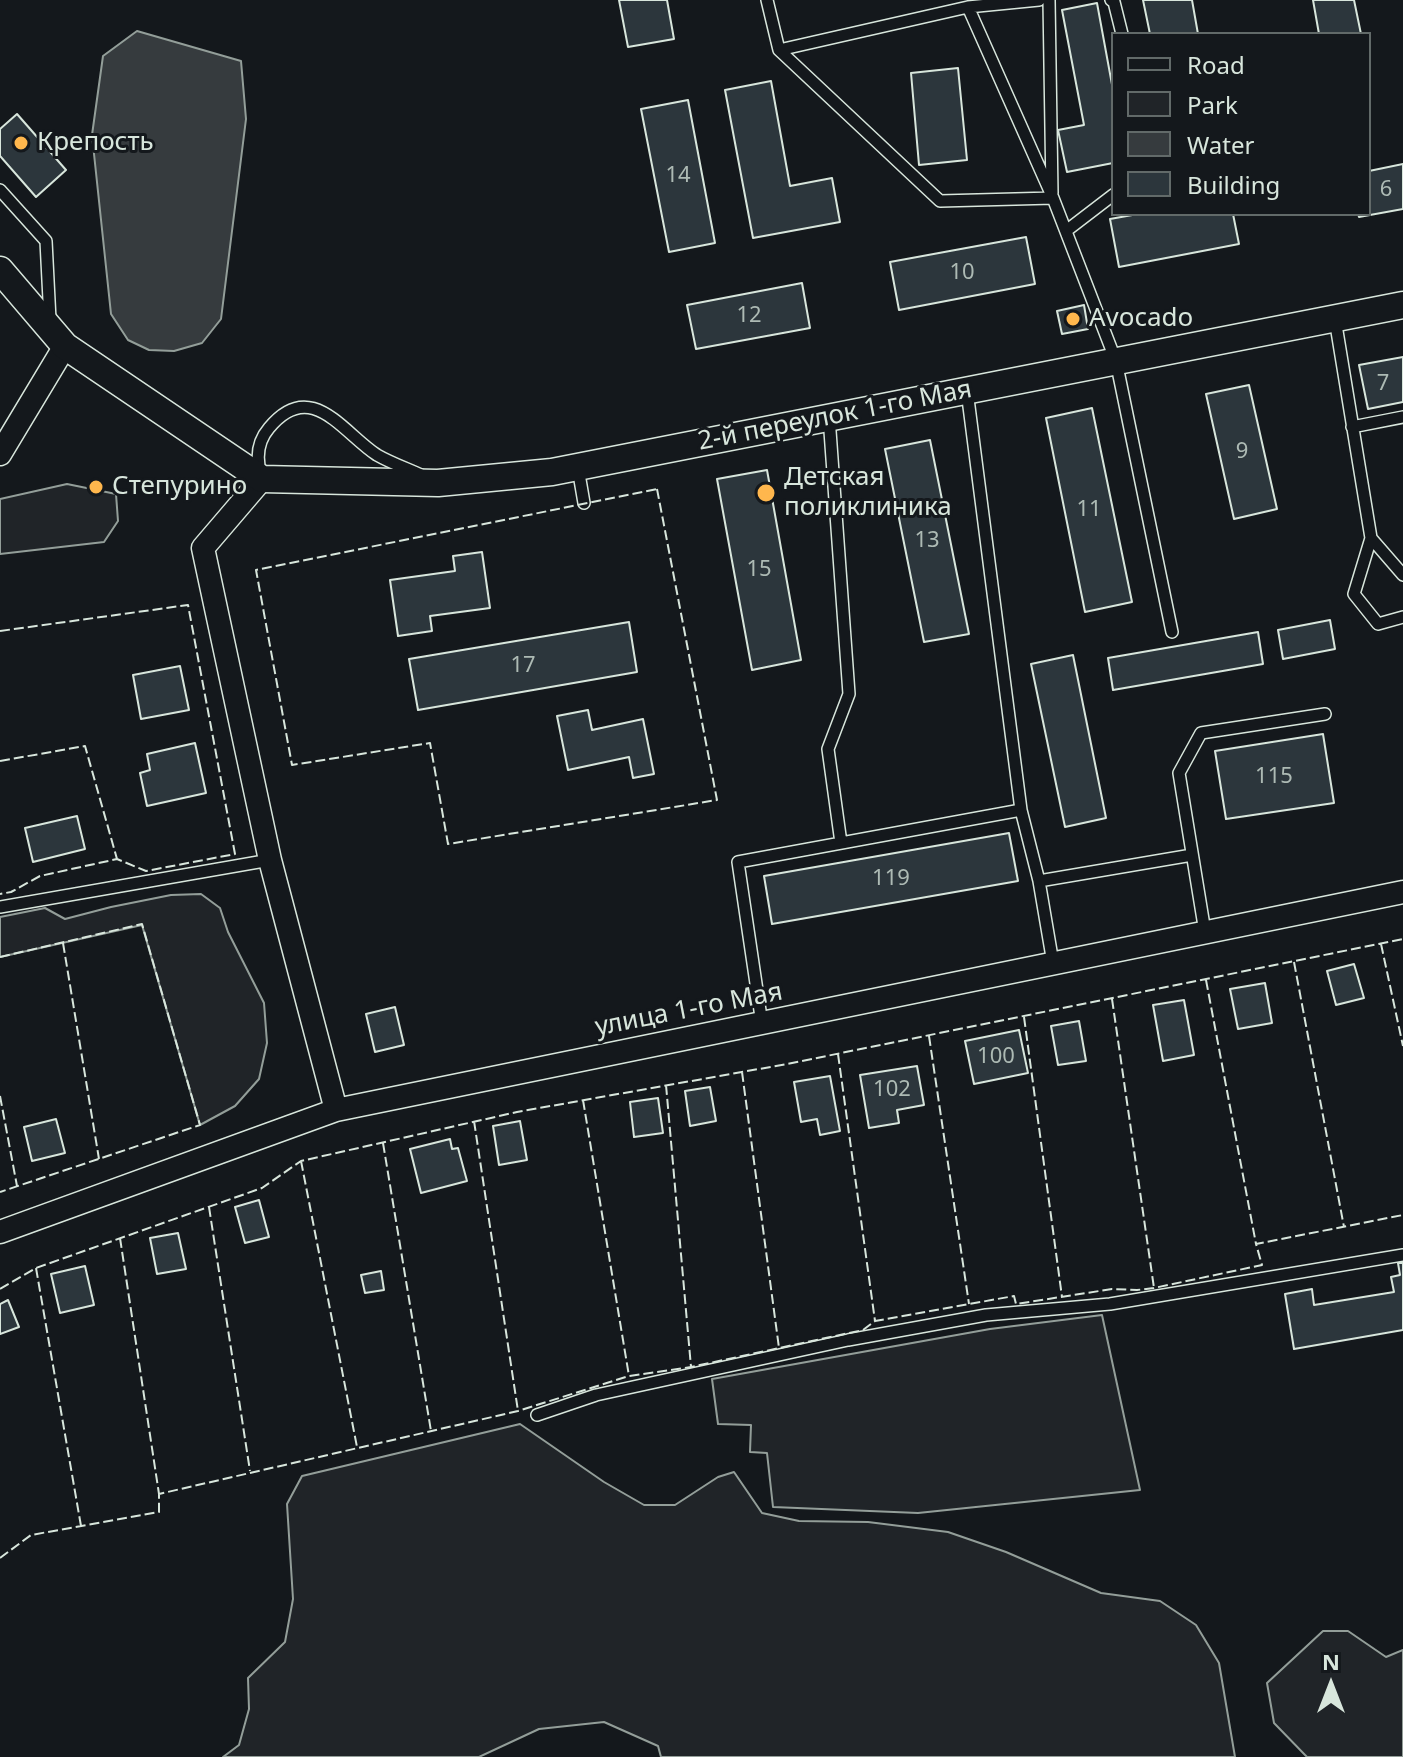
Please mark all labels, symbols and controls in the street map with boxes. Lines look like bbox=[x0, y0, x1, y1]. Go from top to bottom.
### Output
legend bbox=[1111, 32, 1371, 216]
text: Road bbox=[1187, 48, 1245, 81]
text: Park bbox=[1187, 88, 1238, 121]
place label: Крепость bbox=[37, 127, 154, 159]
text: Water bbox=[1187, 128, 1254, 161]
marker: Крепость bbox=[12, 134, 30, 152]
house number: 14 bbox=[665, 163, 691, 189]
text: Building bbox=[1187, 168, 1280, 201]
house number: 6 bbox=[1380, 177, 1392, 203]
house number: 10 bbox=[949, 260, 975, 286]
house number: 12 bbox=[736, 303, 762, 329]
place label: Avocado bbox=[1089, 303, 1193, 335]
marker: Avocado bbox=[1064, 310, 1082, 328]
house number: 7 bbox=[1377, 371, 1389, 397]
street label: 2-й переулок 1-го Мая bbox=[695, 374, 975, 458]
house number: 9 bbox=[1236, 439, 1248, 465]
place label: Детская поликлиника bbox=[784, 462, 952, 524]
place label: Степурино bbox=[112, 471, 247, 503]
marker: Степурино bbox=[87, 478, 105, 496]
marker: Детская поликлиника bbox=[755, 482, 777, 504]
house number: 11 bbox=[1076, 497, 1102, 523]
house number: 13 bbox=[914, 528, 940, 554]
house number: 15 bbox=[746, 557, 772, 583]
house number: 17 bbox=[510, 653, 536, 679]
house number: 115 bbox=[1255, 764, 1293, 790]
house number: 119 bbox=[872, 866, 910, 892]
street label: улица 1-го Мая bbox=[593, 977, 785, 1043]
house number: 100 bbox=[977, 1044, 1015, 1070]
house number: 102 bbox=[873, 1077, 911, 1103]
north arrow bbox=[1291, 1645, 1371, 1725]
text: N bbox=[1322, 1646, 1340, 1676]

